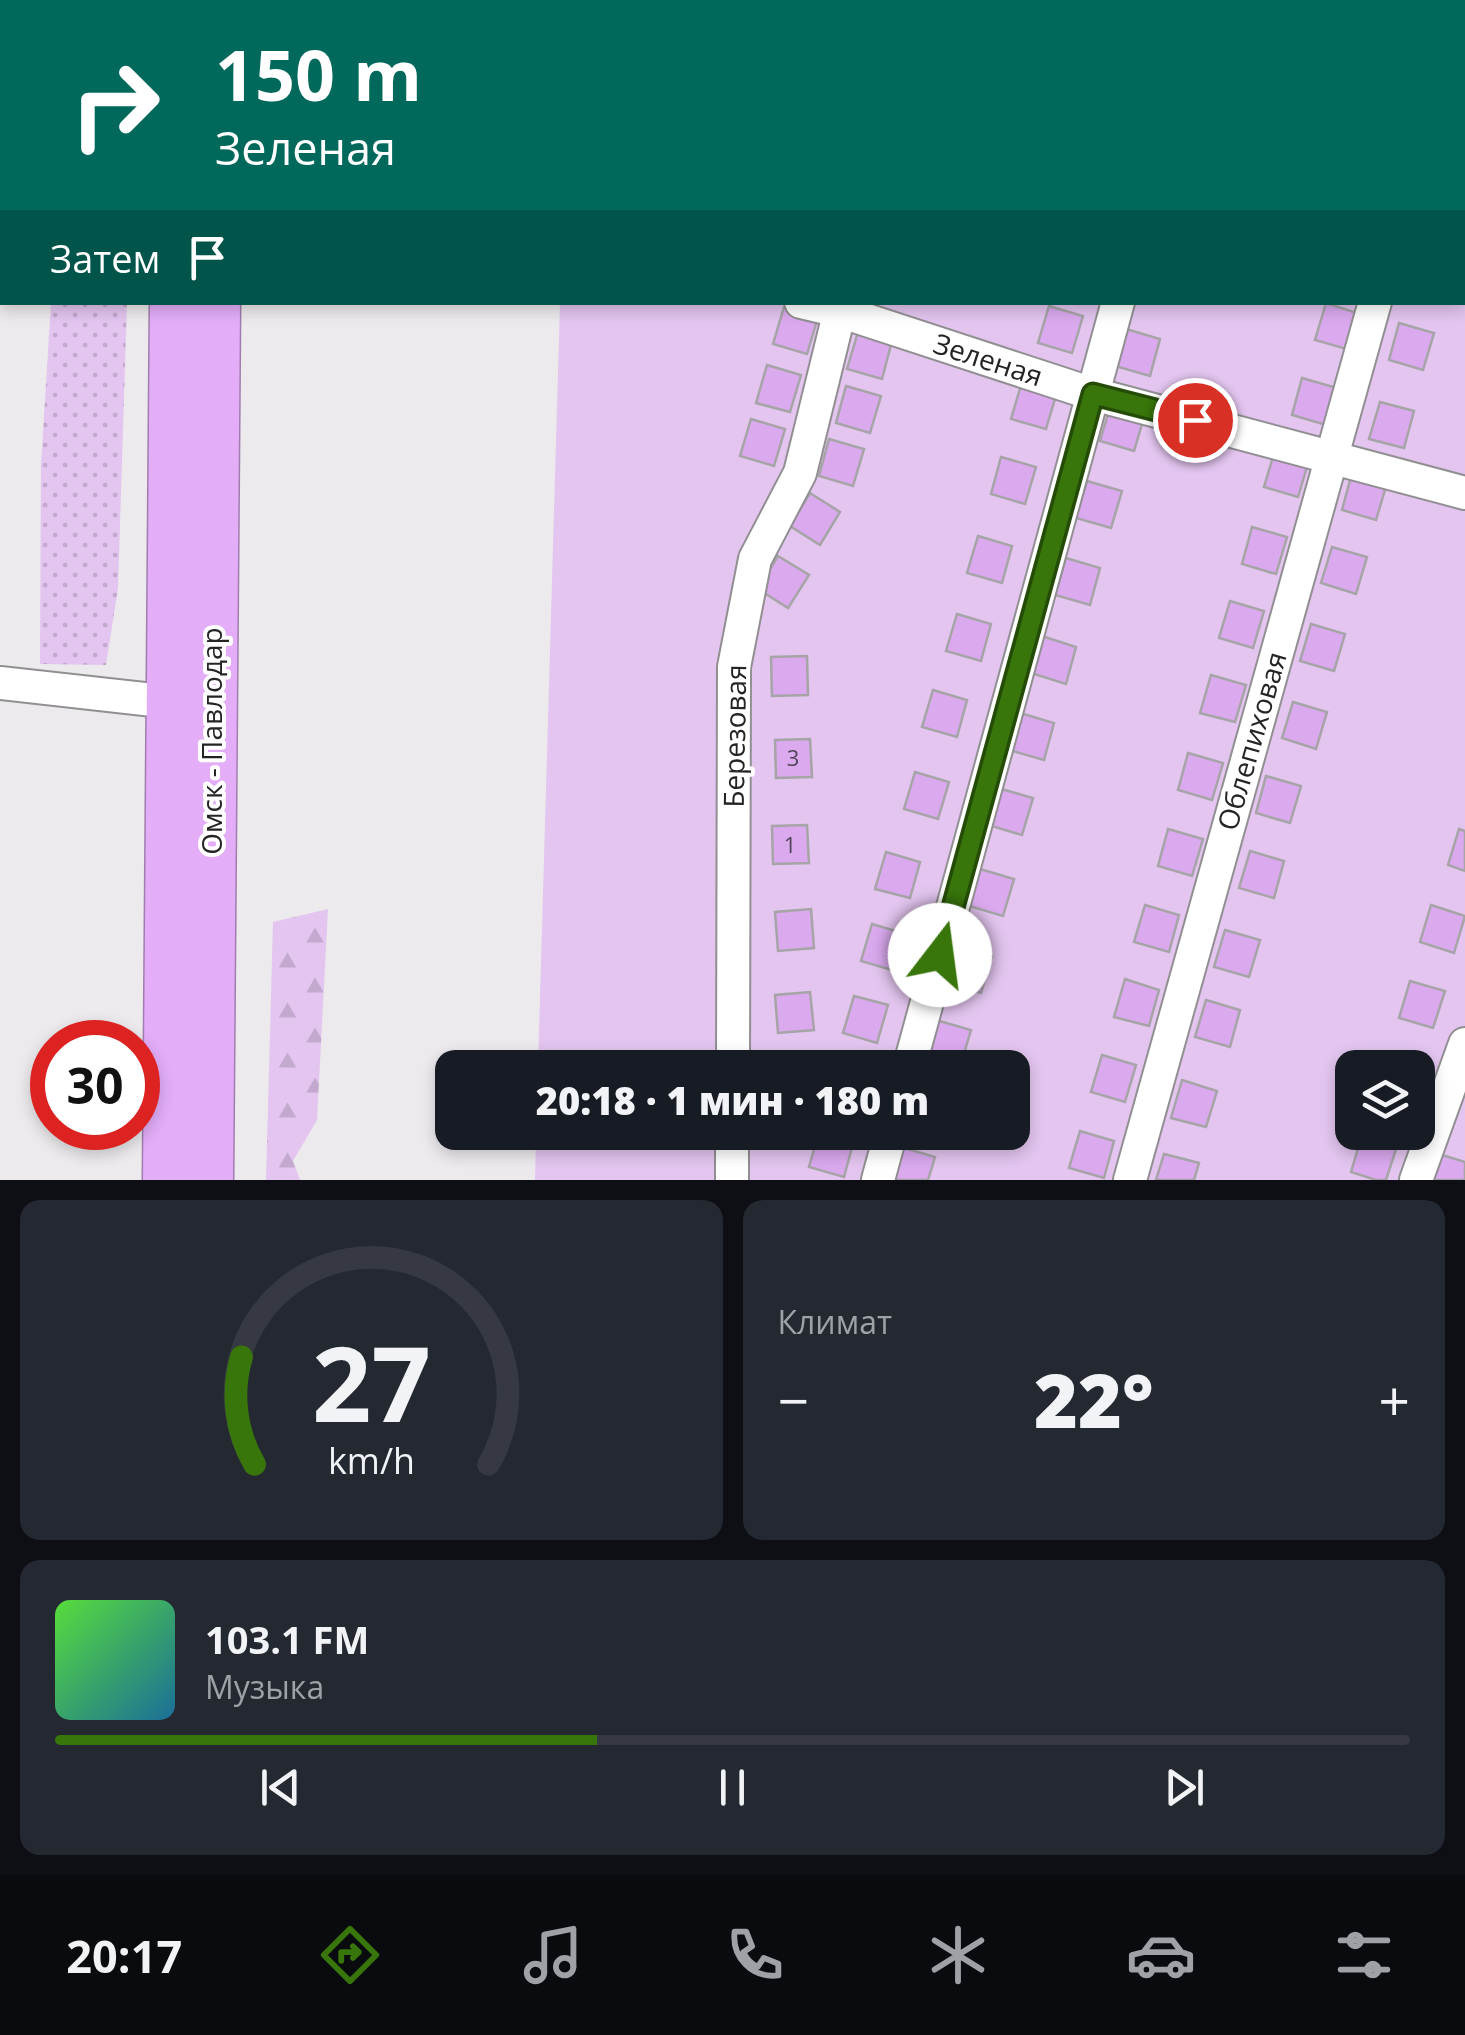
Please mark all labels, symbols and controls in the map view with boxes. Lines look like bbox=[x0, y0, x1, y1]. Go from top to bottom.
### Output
text: 150 m bbox=[215, 26, 422, 122]
icon: right bbox=[50, 40, 180, 170]
text: Зеленая bbox=[215, 117, 396, 178]
icon: arrive bbox=[180, 230, 235, 285]
text: Затем bbox=[50, 232, 160, 284]
street label: Зеленая bbox=[929, 324, 1048, 395]
pin bbox=[1153, 378, 1238, 463]
icon: arrive bbox=[1168, 393, 1223, 448]
street label: Омск - Павлодар bbox=[192, 627, 230, 855]
street label: Облепиховая bbox=[1207, 647, 1295, 834]
street label: Березовая bbox=[714, 664, 754, 808]
house number: 3 bbox=[787, 742, 799, 772]
house number: 1 bbox=[784, 829, 796, 859]
position arrow bbox=[888, 903, 992, 1007]
speed limit sign: 30 bbox=[30, 1020, 160, 1150]
map controls bbox=[1335, 1050, 1435, 1150]
button: layers bbox=[1335, 1050, 1435, 1150]
text: 20:18 · 1 мин · 180 m bbox=[536, 1074, 929, 1126]
text: Климат bbox=[778, 1300, 892, 1343]
text: 27 bbox=[312, 1311, 431, 1452]
text: 22° bbox=[1034, 1348, 1154, 1450]
text: − bbox=[778, 1362, 809, 1437]
text: + bbox=[1379, 1362, 1410, 1437]
text: km/h bbox=[328, 1436, 415, 1484]
text: 103.1 FM bbox=[205, 1613, 369, 1665]
text: Музыка bbox=[205, 1665, 324, 1708]
icon: previous bbox=[253, 1760, 308, 1815]
icon: pause bbox=[705, 1760, 760, 1815]
icon: next bbox=[1157, 1760, 1212, 1815]
icon: directions bbox=[315, 1920, 385, 1990]
icon: music bbox=[518, 1920, 588, 1990]
icon: phone bbox=[720, 1920, 790, 1990]
icon: climate bbox=[923, 1920, 993, 1990]
icon: car bbox=[1126, 1920, 1196, 1990]
icon: filters bbox=[1329, 1920, 1399, 1990]
text: 20:17 bbox=[66, 1925, 182, 1986]

